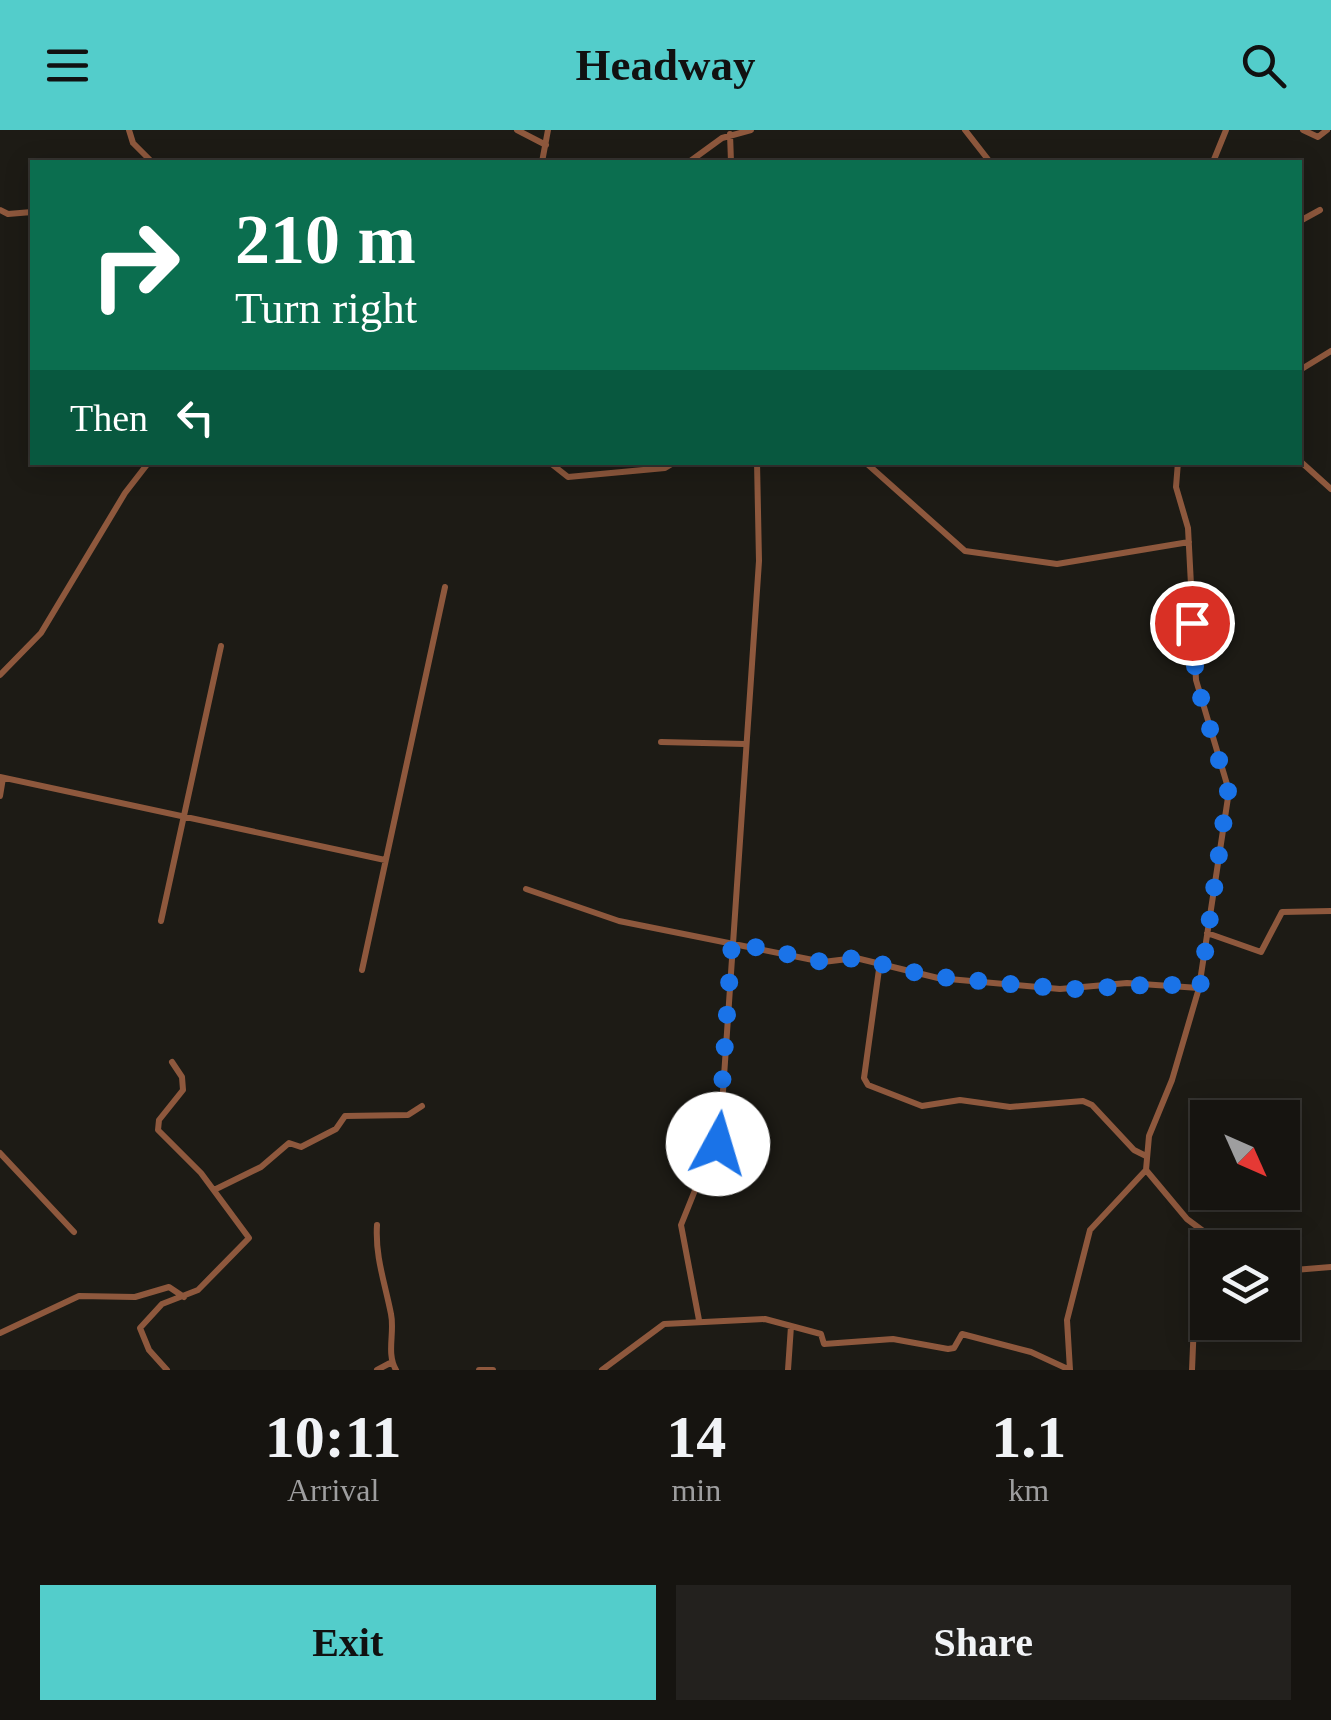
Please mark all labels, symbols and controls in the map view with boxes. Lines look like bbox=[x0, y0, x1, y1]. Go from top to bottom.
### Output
icon: menu bbox=[40, 38, 95, 93]
icon: search bbox=[1236, 38, 1291, 93]
text: Headway bbox=[576, 40, 756, 90]
icon: right bbox=[70, 200, 200, 330]
text: 210 m bbox=[235, 201, 416, 278]
text: Turn right bbox=[235, 283, 417, 333]
icon: left bbox=[168, 390, 223, 445]
text: Then bbox=[70, 397, 148, 439]
pin bbox=[1150, 581, 1235, 666]
icon: arrive bbox=[1165, 596, 1220, 651]
position arrow bbox=[666, 1092, 770, 1196]
north arrow bbox=[1190, 1100, 1300, 1210]
map controls bbox=[1190, 1100, 1300, 1340]
button: layers bbox=[1190, 1230, 1300, 1340]
text: 10:11 bbox=[265, 1404, 402, 1470]
text: 14 bbox=[666, 1404, 726, 1470]
text: 1.1 bbox=[991, 1404, 1066, 1470]
text: Arrival bbox=[287, 1472, 379, 1508]
text: min bbox=[671, 1472, 721, 1508]
text: km bbox=[1008, 1472, 1049, 1508]
button: Exit bbox=[40, 1585, 656, 1700]
button: Share bbox=[676, 1585, 1291, 1700]

